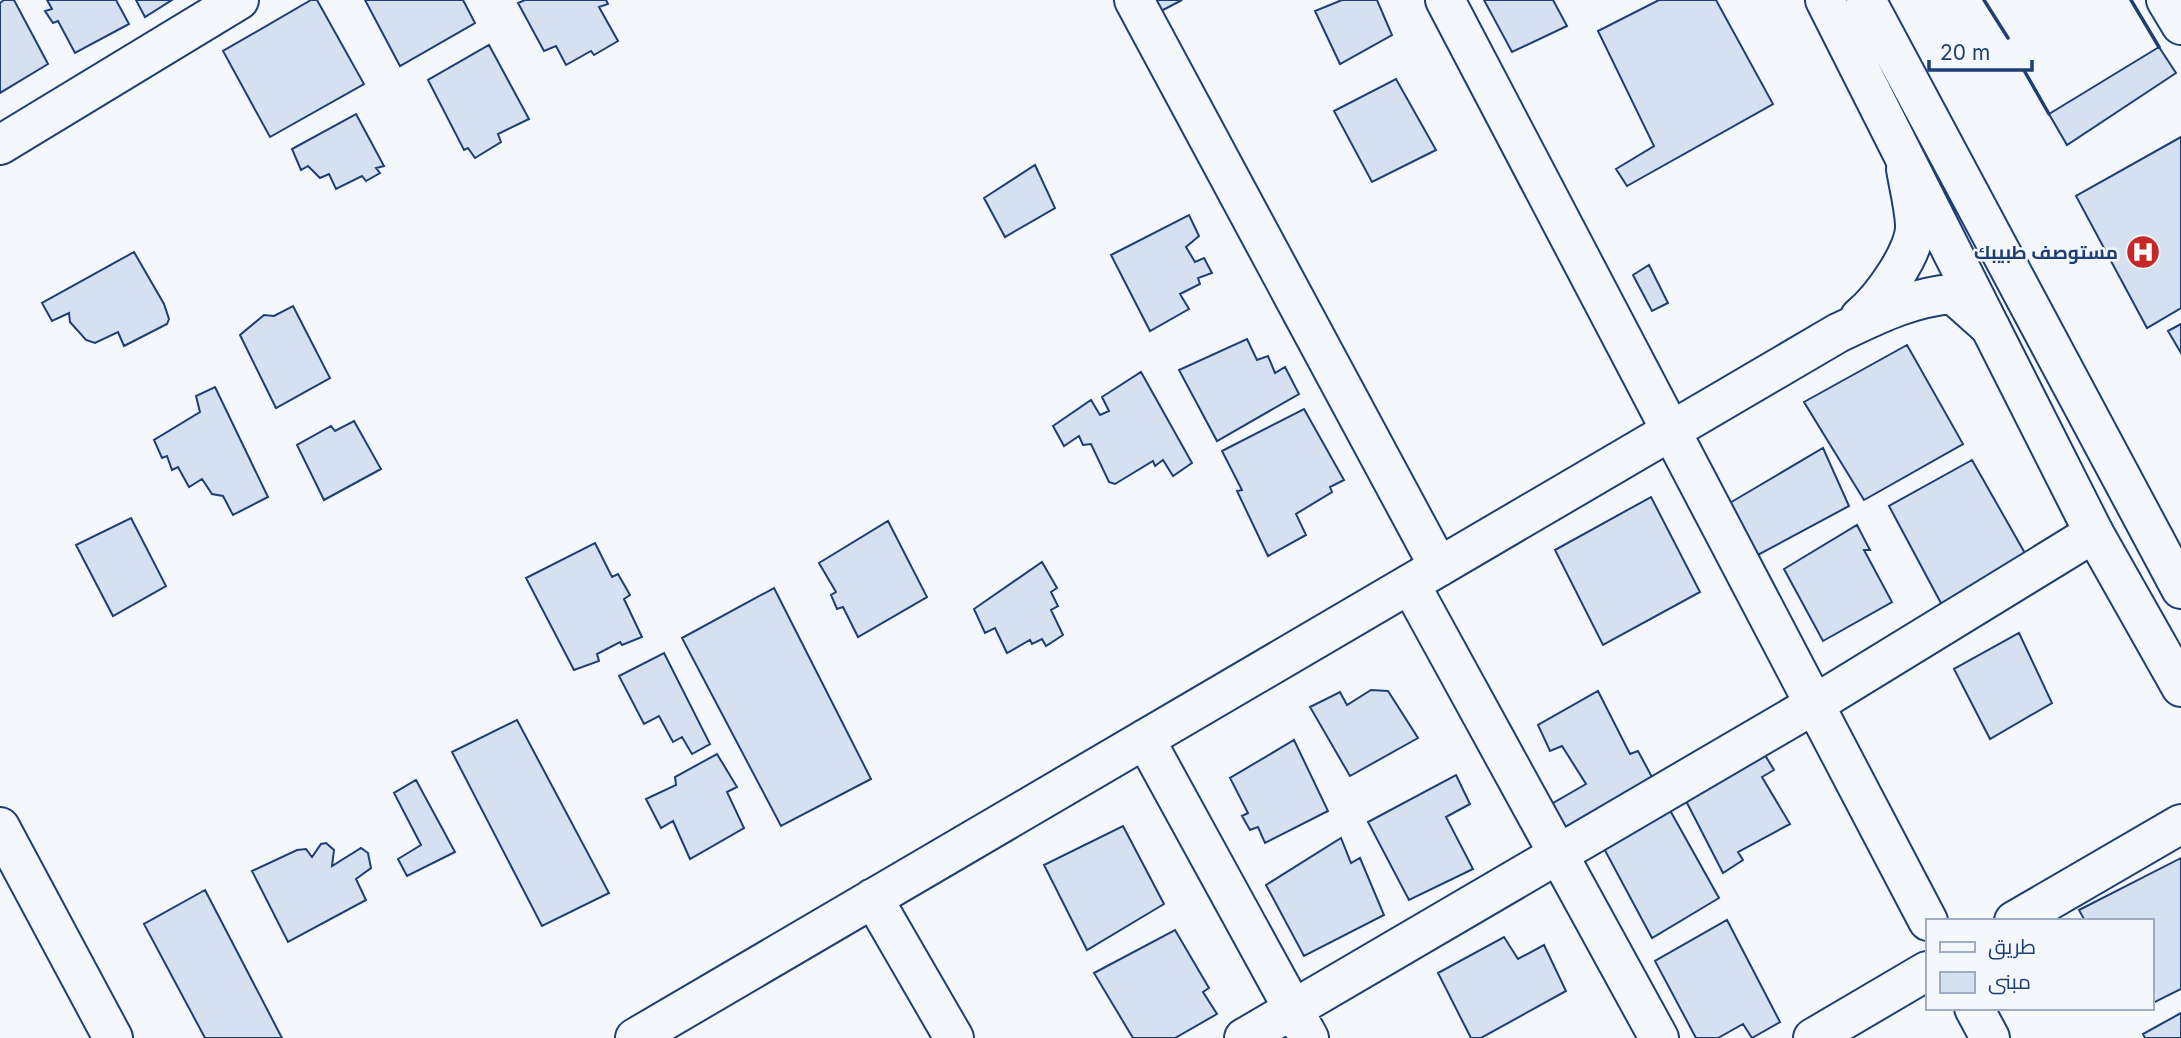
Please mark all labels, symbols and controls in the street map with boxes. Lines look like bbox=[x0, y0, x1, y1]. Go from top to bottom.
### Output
scale bar bbox=[1929, 28, 2032, 72]
text: 20 m bbox=[1940, 40, 1990, 65]
hospital icon: مستوصف طبيبك bbox=[2124, 233, 2162, 271]
place label: مستوصف طبيبك bbox=[1974, 241, 2118, 264]
legend bbox=[1926, 919, 2153, 1010]
text: طريق bbox=[1988, 934, 2036, 960]
text: مبنى bbox=[1988, 969, 2031, 995]

